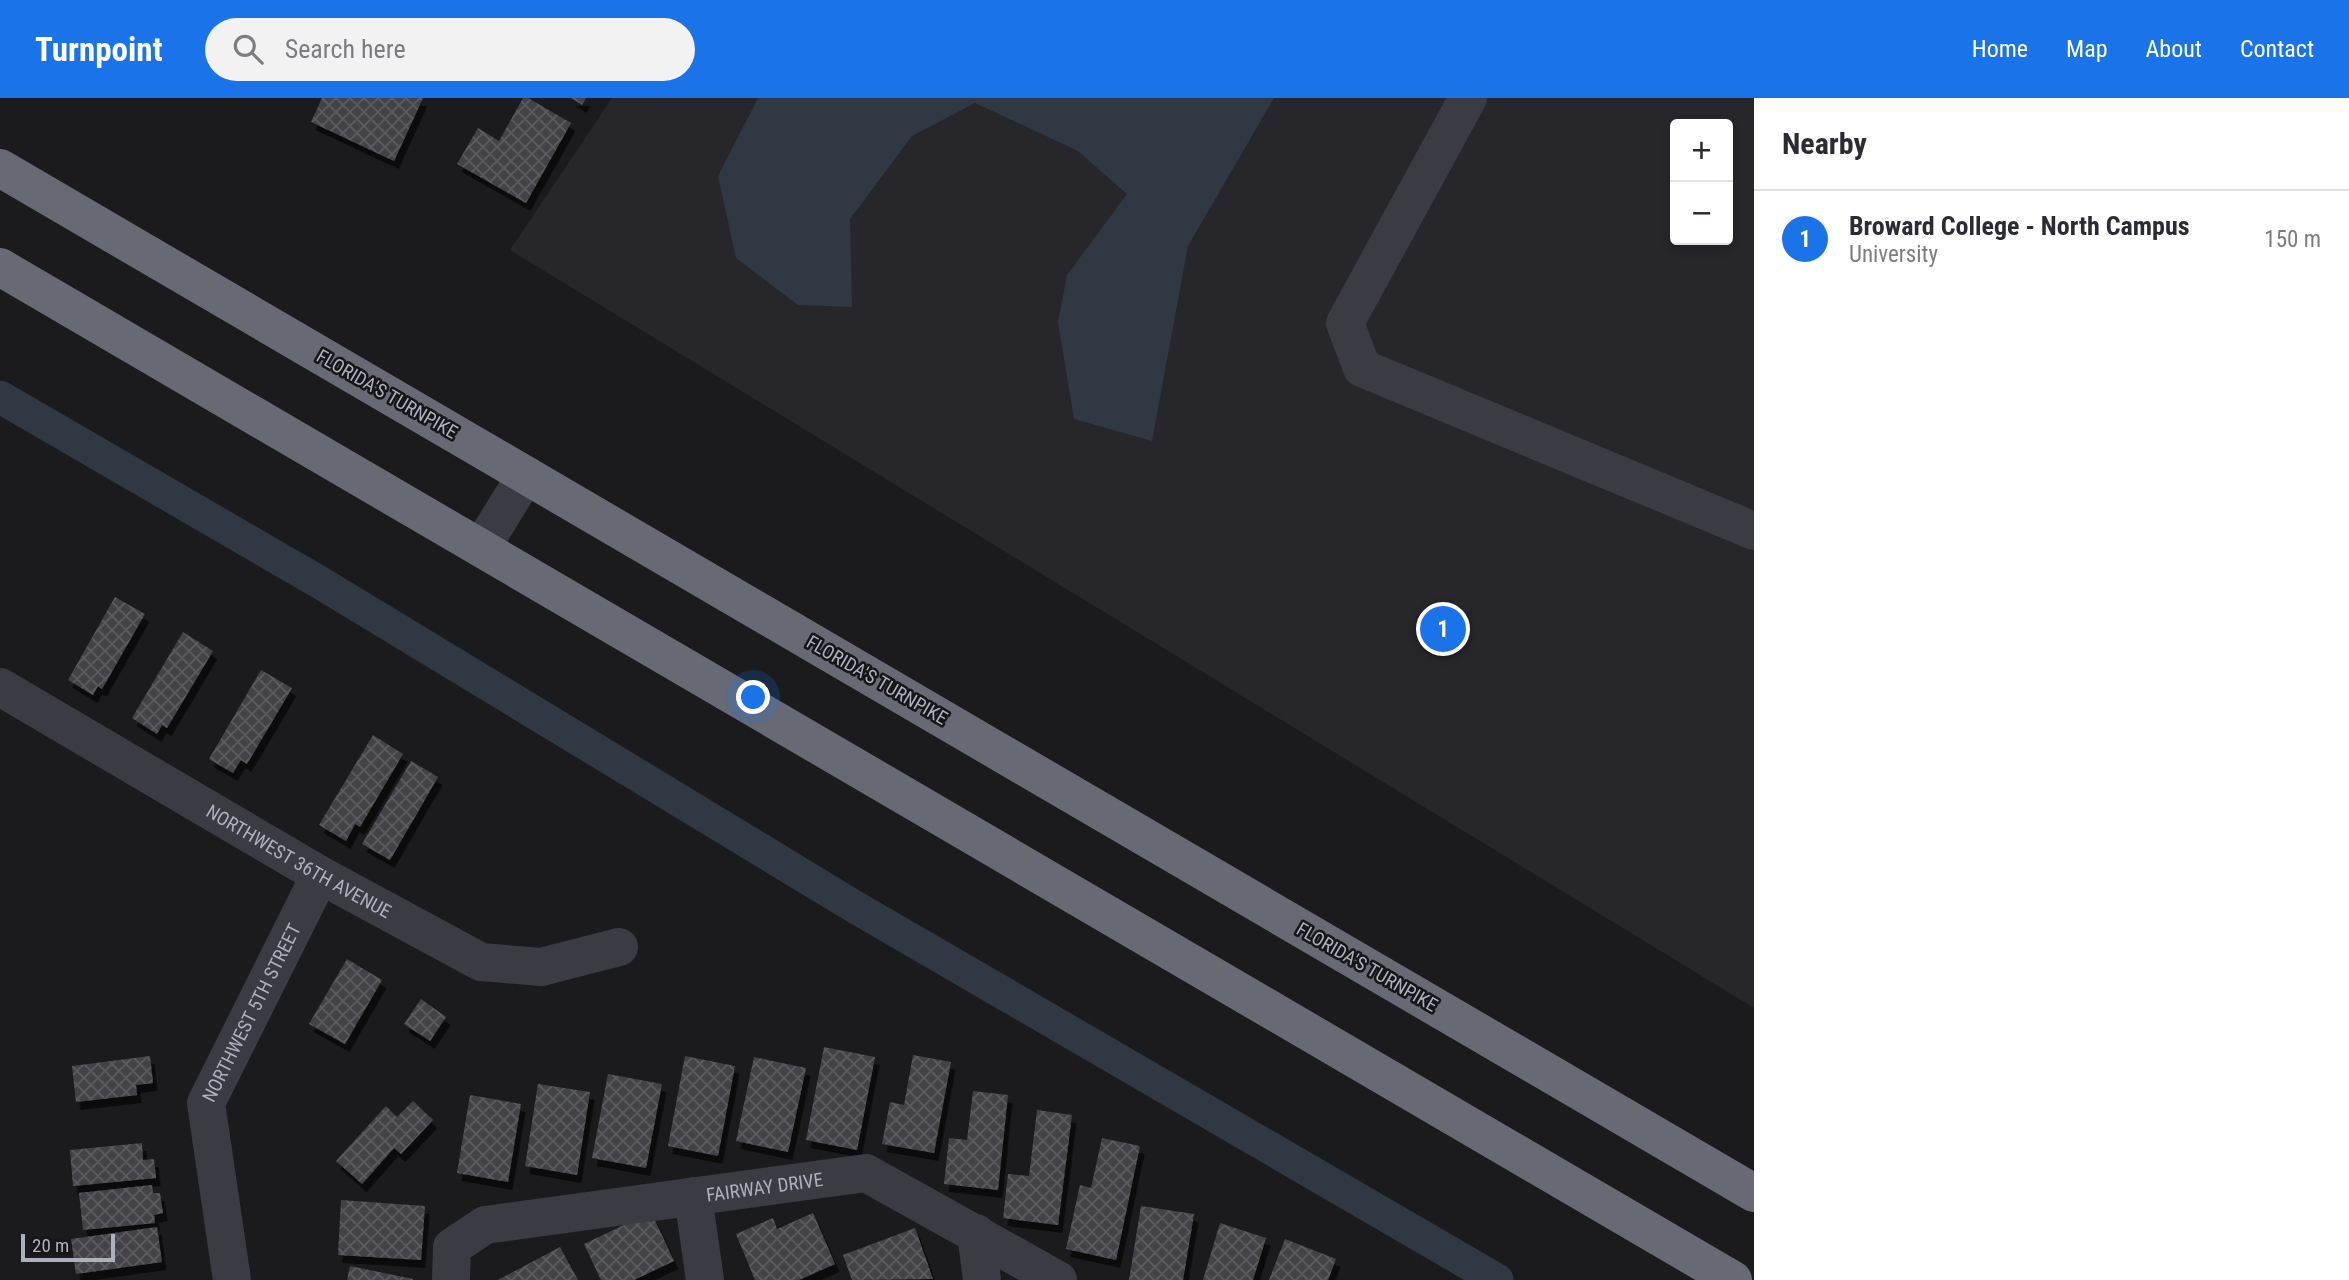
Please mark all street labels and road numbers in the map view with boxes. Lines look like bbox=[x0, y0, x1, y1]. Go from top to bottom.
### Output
street label: FLORIDA'S TURNPIKE bbox=[312, 344, 462, 444]
street label: FLORIDA'S TURNPIKE bbox=[802, 630, 952, 730]
street label: NORTHWEST 36TH AVENUE bbox=[202, 799, 395, 923]
street label: FLORIDA'S TURNPIKE bbox=[1292, 917, 1442, 1017]
street label: NORTHWEST 5TH STREET bbox=[197, 920, 305, 1105]
street label: FAIRWAY DRIVE bbox=[705, 1167, 825, 1206]

